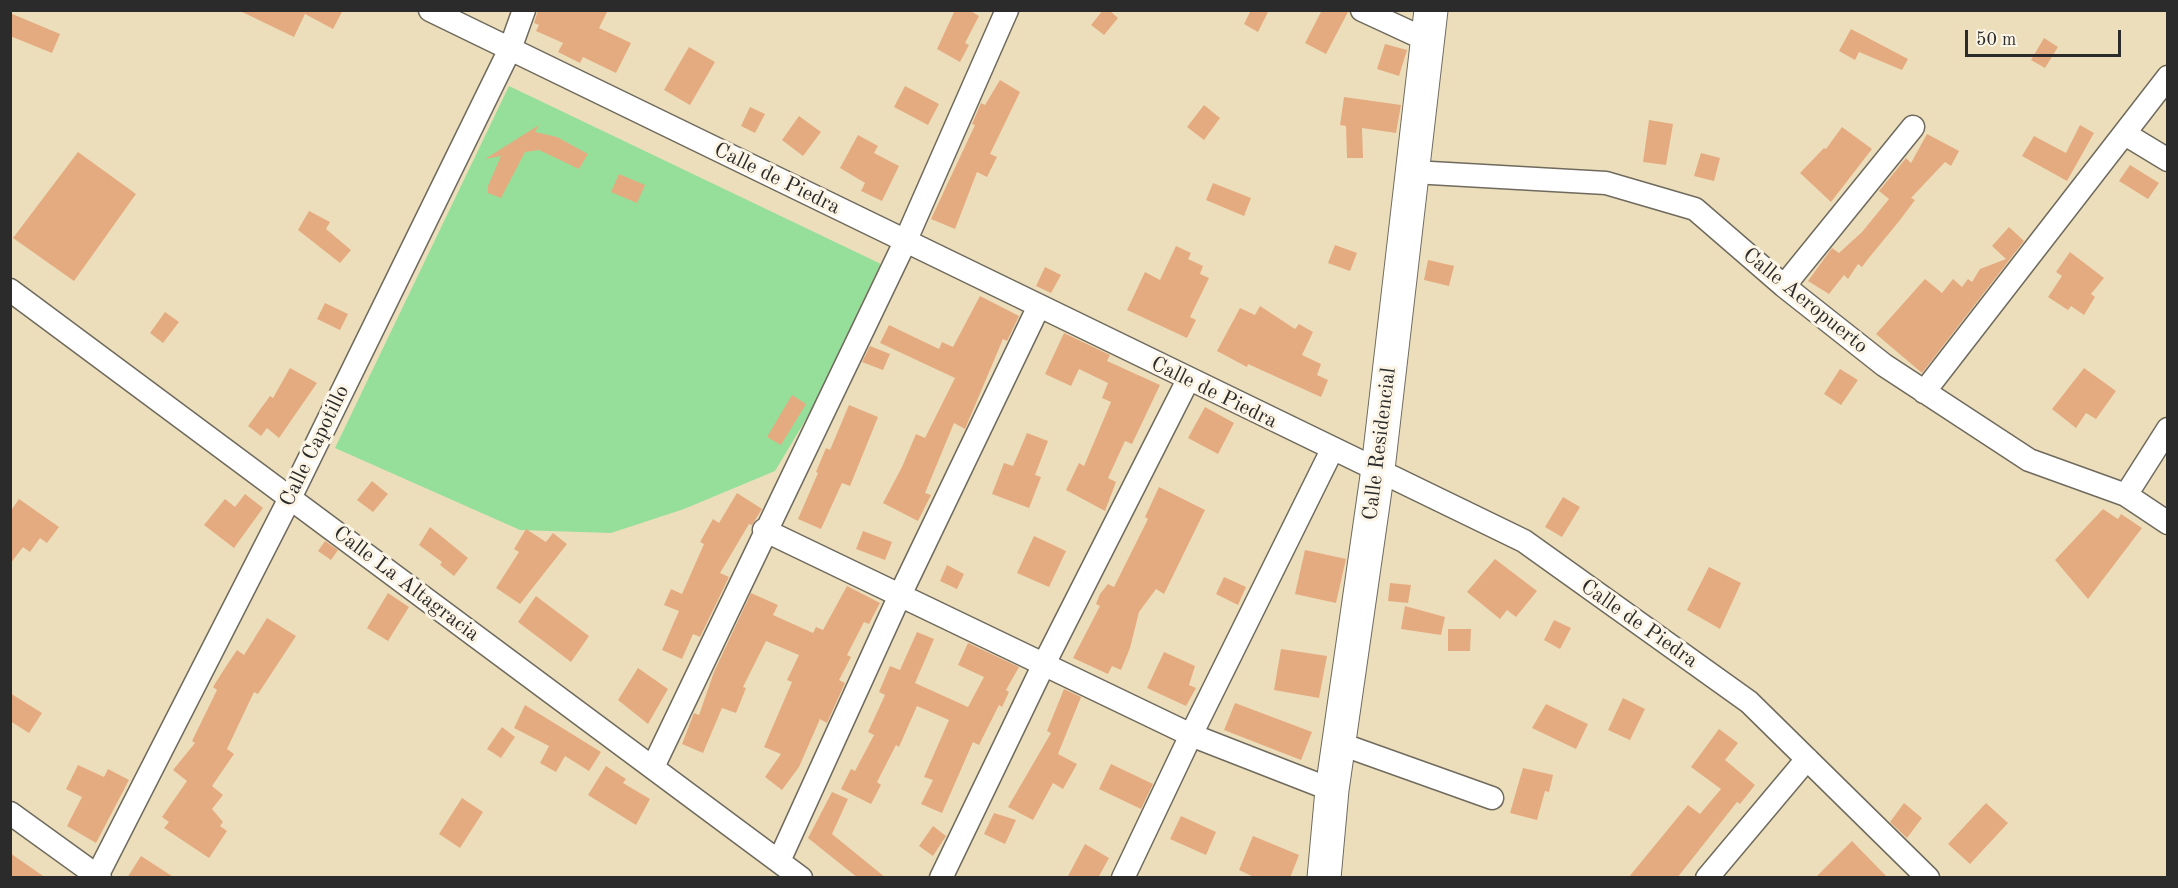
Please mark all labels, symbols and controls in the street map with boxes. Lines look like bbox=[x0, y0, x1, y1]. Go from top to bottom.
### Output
scale bar bbox=[1968, 18, 2124, 56]
text: 50 m bbox=[1976, 31, 2016, 49]
street label: Calle de Piedra bbox=[710, 138, 844, 220]
street label: Calle Aeropuerto bbox=[1737, 243, 1873, 359]
street label: Calle de Piedra bbox=[1147, 352, 1281, 434]
street label: Calle Residencial bbox=[1358, 366, 1402, 522]
street label: Calle Capotillo bbox=[275, 381, 355, 511]
street label: Calle La Altagracia bbox=[328, 521, 484, 647]
street label: Calle de Piedra bbox=[1576, 574, 1702, 674]

